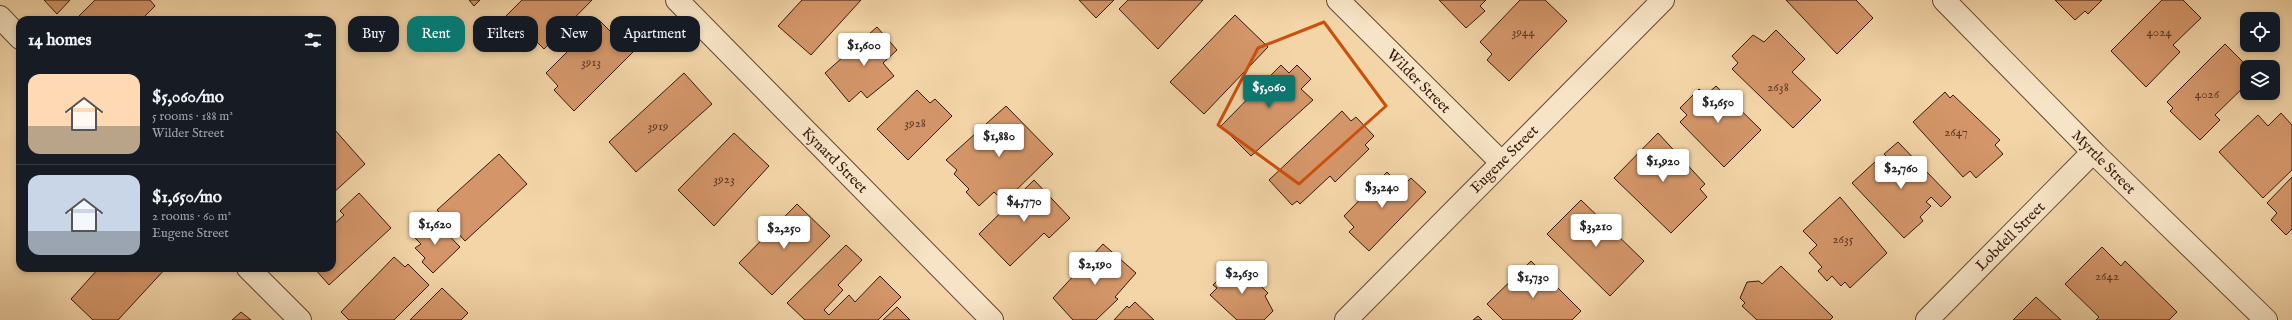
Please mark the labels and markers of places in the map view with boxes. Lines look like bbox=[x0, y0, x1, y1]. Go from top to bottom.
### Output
pin: $1,600 bbox=[831, 33, 897, 67]
pin: $5,060 bbox=[1236, 75, 1302, 109]
pin: $1,650 bbox=[1685, 90, 1751, 124]
pin: $1,880 bbox=[966, 124, 1032, 158]
pin: $1,920 bbox=[1630, 149, 1696, 183]
pin: $2,760 bbox=[1868, 156, 1934, 190]
pin: $3,240 bbox=[1349, 175, 1415, 209]
pin: $4,770 bbox=[991, 189, 1057, 223]
pin: $1,620 bbox=[402, 212, 468, 246]
pin: $3,210 bbox=[1563, 214, 1629, 248]
pin: $2,250 bbox=[751, 216, 817, 250]
pin: $2,190 bbox=[1062, 252, 1128, 286]
pin: $2,630 bbox=[1209, 261, 1275, 295]
pin: $1,730 bbox=[1500, 265, 1566, 299]

